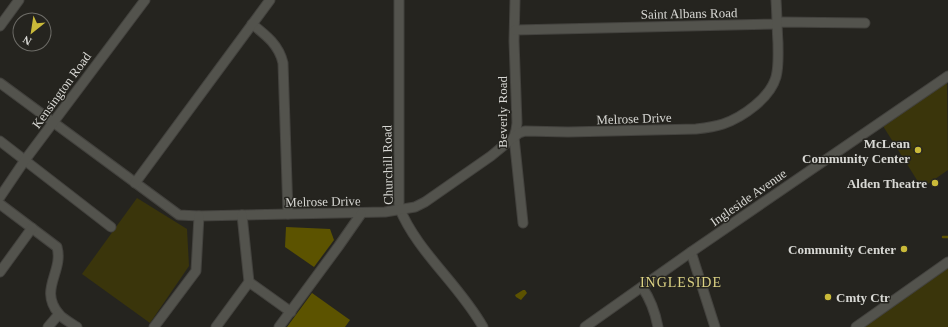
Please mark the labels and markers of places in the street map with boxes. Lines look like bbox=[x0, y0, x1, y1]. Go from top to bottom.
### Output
place label: McLean Community Center bbox=[802, 136, 911, 166]
marker: McLean Community Center bbox=[913, 145, 923, 155]
place label: Alden Theatre bbox=[847, 176, 927, 191]
marker: Alden Theatre bbox=[930, 178, 940, 188]
place label: Community Center bbox=[788, 242, 896, 257]
marker: Community Center bbox=[899, 244, 909, 254]
place label: Cmty Ctr bbox=[836, 290, 890, 305]
marker: Cmty Ctr bbox=[823, 292, 833, 302]

